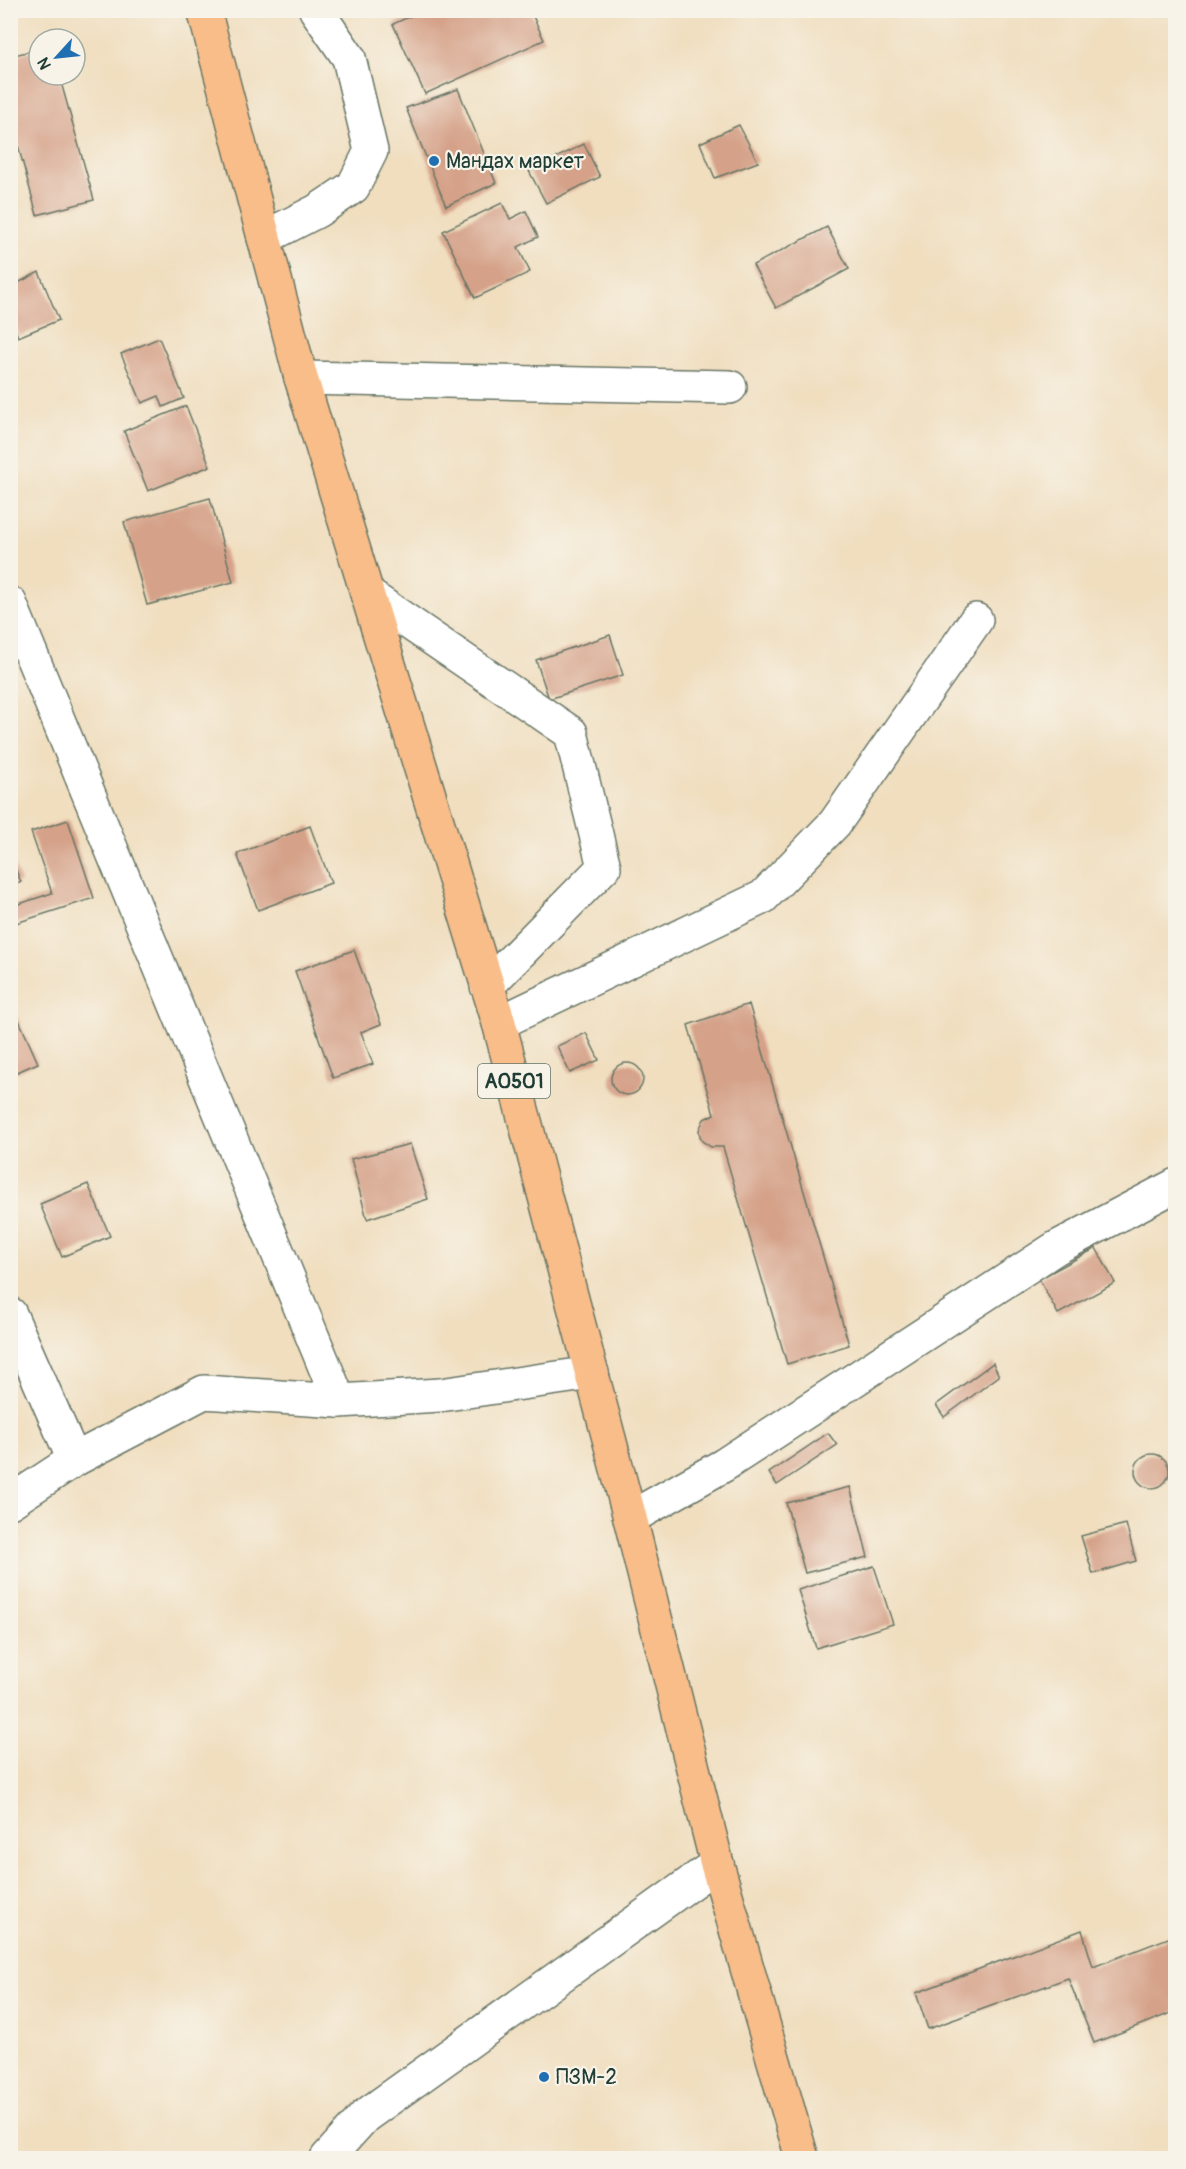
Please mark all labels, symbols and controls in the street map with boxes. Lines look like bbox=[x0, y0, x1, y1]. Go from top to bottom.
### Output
north arrow bbox=[27, 27, 87, 87]
text: N bbox=[33, 54, 56, 73]
place label: Мандах маркет bbox=[446, 148, 584, 175]
marker: Мандах маркет bbox=[427, 154, 441, 168]
road number: A0501 bbox=[478, 1064, 550, 1098]
place label: ПЗМ-2 bbox=[556, 2064, 617, 2091]
marker: ПЗМ-2 bbox=[537, 2070, 551, 2084]

